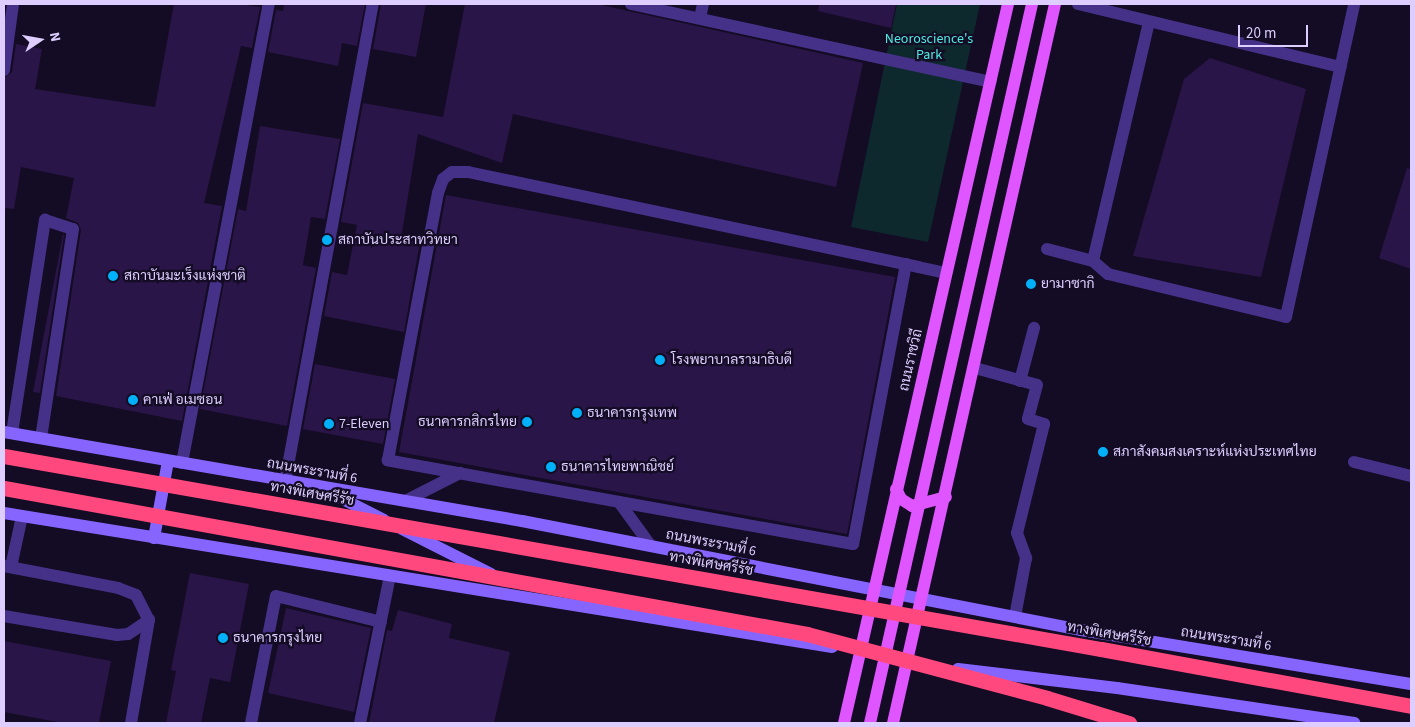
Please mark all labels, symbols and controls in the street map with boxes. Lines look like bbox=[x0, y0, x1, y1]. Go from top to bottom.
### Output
north arrow bbox=[15, 15, 65, 65]
scale bar bbox=[1240, 15, 1310, 47]
text: 20 m bbox=[1246, 23, 1276, 44]
text: N bbox=[44, 30, 65, 44]
park label: Neoroscience's Park bbox=[885, 31, 973, 64]
place label: สถาบันประสาทวิทยา bbox=[338, 232, 458, 248]
marker: สถาบันประสาทวิทยา bbox=[320, 233, 334, 247]
place label: สถาบันมะเร็งแห่งชาติ bbox=[124, 268, 246, 284]
marker: สถาบันมะเร็งแห่งชาติ bbox=[106, 269, 120, 283]
place label: ยามาซากิ bbox=[1041, 276, 1095, 292]
marker: ยามาซากิ bbox=[1025, 278, 1037, 290]
street label: ถนนราชวิถี bbox=[896, 327, 926, 393]
place label: โรงพยาบาลรามาธิบดี bbox=[671, 352, 792, 368]
marker: โรงพยาบาลรามาธิบดี bbox=[653, 353, 667, 367]
place label: คาเฟ่ อเมซอน bbox=[143, 392, 222, 408]
marker: คาเฟ่ อเมซอน bbox=[127, 394, 139, 406]
place label: ธนาคารกรุงเทพ bbox=[587, 405, 677, 421]
marker: ธนาคารกรุงเทพ bbox=[571, 407, 583, 419]
place label: ธนาคารกสิกรไทย bbox=[418, 414, 517, 430]
place label: 7-Eleven bbox=[339, 416, 389, 432]
marker: ธนาคารกสิกรไทย bbox=[521, 416, 533, 428]
marker: 7-Eleven bbox=[323, 418, 335, 430]
place label: สภาสังคมสงเคราะห์แห่งประเทศไทย bbox=[1113, 444, 1317, 460]
marker: สภาสังคมสงเคราะห์แห่งประเทศไทย bbox=[1097, 446, 1109, 458]
street label: ถนนพระรามที่ 6 bbox=[266, 455, 358, 487]
place label: ธนาคารไทยพาณิชย์ bbox=[561, 459, 674, 475]
marker: ธนาคารไทยพาณิชย์ bbox=[545, 461, 557, 473]
street label: ทางพิเศษศรีรัช bbox=[269, 478, 355, 510]
street label: ถนนพระรามที่ 6 bbox=[665, 526, 757, 560]
street label: ทางพิเศษศรีรัช bbox=[668, 548, 754, 580]
street label: ทางพิเศษศรีรัช bbox=[1066, 618, 1152, 650]
street label: ถนนพระรามที่ 6 bbox=[1180, 624, 1272, 654]
place label: ธนาคารกรุงไทย bbox=[233, 630, 322, 646]
marker: ธนาคารกรุงไทย bbox=[217, 632, 229, 644]

